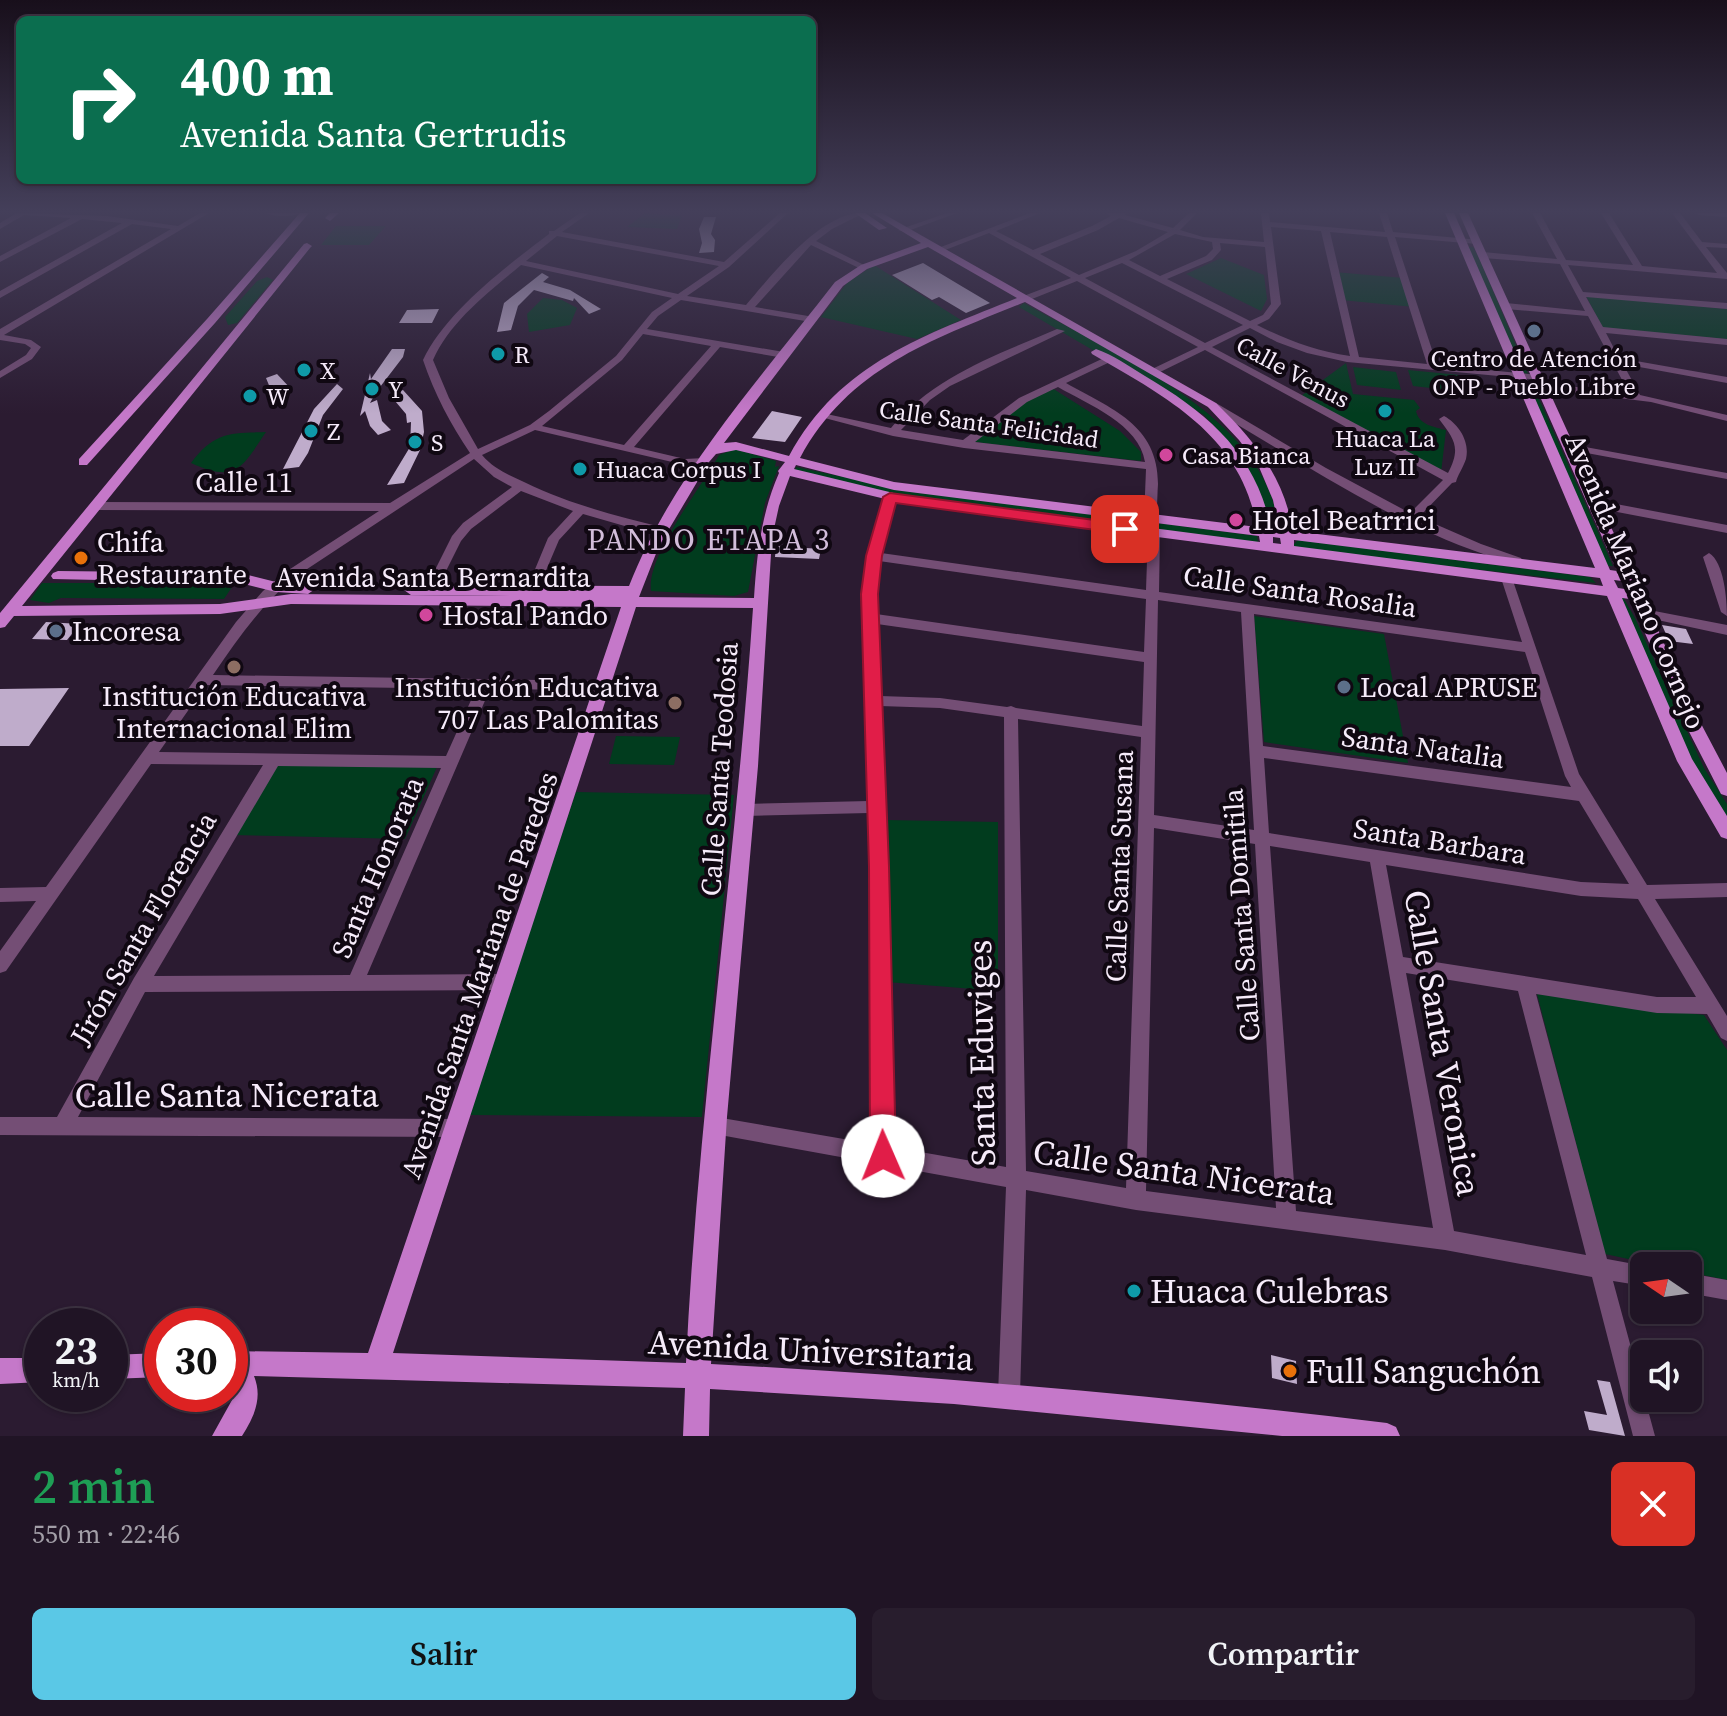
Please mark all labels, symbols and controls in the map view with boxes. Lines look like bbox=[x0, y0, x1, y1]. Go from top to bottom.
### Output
text: 400 m bbox=[180, 37, 334, 114]
icon: right bbox=[48, 48, 152, 152]
text: Avenida Santa Gertrudis bbox=[180, 110, 567, 159]
marker: Centro de Atención ONP - Pueblo Libre bbox=[1525, 322, 1543, 340]
street label: Calle Venus bbox=[1230, 328, 1356, 416]
place label: R bbox=[514, 338, 530, 371]
place label: Centro de Atención ONP - Pueblo Libre bbox=[1431, 342, 1637, 403]
marker: R bbox=[489, 345, 507, 363]
place label: X bbox=[320, 354, 336, 387]
marker: X bbox=[295, 361, 313, 379]
place label: Y bbox=[388, 373, 403, 406]
place label: W bbox=[266, 380, 289, 413]
marker: Y bbox=[363, 380, 381, 398]
marker: W bbox=[241, 387, 259, 405]
street label: Calle Santa Felicidad bbox=[877, 392, 1101, 456]
marker: Huaca La Luz II bbox=[1376, 402, 1394, 420]
place label: Z bbox=[327, 415, 340, 448]
marker: Z bbox=[302, 422, 320, 440]
place label: Huaca La Luz II bbox=[1335, 422, 1436, 483]
place label: S bbox=[431, 426, 443, 459]
street label: Avenida Mariano Cornejo bbox=[1556, 427, 1716, 735]
marker: S bbox=[406, 433, 424, 451]
place label: Casa Bianca bbox=[1182, 439, 1311, 472]
marker: Casa Bianca bbox=[1157, 446, 1175, 464]
place label: Huaca Corpus I bbox=[596, 453, 761, 486]
marker: Huaca Corpus I bbox=[571, 460, 589, 478]
street label: Calle 11 bbox=[195, 463, 293, 501]
pin bbox=[1091, 495, 1159, 563]
place label: Hotel Beatrrici bbox=[1252, 501, 1436, 539]
icon: arrive bbox=[1103, 507, 1147, 551]
marker: Hotel Beatrrici bbox=[1227, 511, 1245, 529]
district label: PANDO ETAPA 3 bbox=[587, 519, 831, 560]
place label: Chifa Restaurante bbox=[97, 523, 247, 593]
marker: Chifa Restaurante bbox=[72, 549, 90, 567]
street label: Calle Santa Rosalia bbox=[1181, 556, 1420, 626]
street label: Avenida Santa Bernardita bbox=[275, 558, 592, 596]
place label: Hostal Pando bbox=[442, 596, 608, 634]
marker: Hostal Pando bbox=[417, 606, 435, 624]
place label: Incoresa bbox=[72, 612, 181, 650]
marker: Incoresa bbox=[47, 622, 65, 640]
street label: Calle Santa Teodosia bbox=[691, 640, 747, 897]
marker: Institución Educativa Internacional Elim bbox=[225, 658, 243, 676]
place label: Institución Educativa 707 Las Palomitas bbox=[395, 668, 660, 738]
place label: Local APRUSE bbox=[1360, 668, 1537, 706]
place label: Institución Educativa Internacional Elim bbox=[102, 677, 367, 747]
marker: Local APRUSE bbox=[1335, 678, 1353, 696]
marker: Institución Educativa 707 Las Palomitas bbox=[666, 694, 684, 712]
street label: Santa Natalia bbox=[1339, 717, 1508, 777]
street label: Calle Santa Susana bbox=[1096, 748, 1142, 983]
street label: Avenida Santa Mariana de Paredes bbox=[391, 767, 567, 1183]
street label: Santa Honorata bbox=[322, 770, 433, 963]
street label: Calle Santa Domitila bbox=[1213, 787, 1269, 1043]
street label: Jirón Santa Florencia bbox=[60, 804, 226, 1052]
street label: Santa Barbara bbox=[1351, 809, 1530, 874]
street label: Calle Santa Veronica bbox=[1393, 886, 1493, 1200]
street label: Santa Eduviges bbox=[956, 939, 1006, 1167]
street label: Calle Santa Nicerata bbox=[75, 1072, 380, 1118]
position arrow bbox=[841, 1114, 925, 1198]
street label: Calle Santa Nicerata bbox=[1030, 1128, 1339, 1216]
north arrow bbox=[1630, 1252, 1702, 1324]
map controls bbox=[1630, 1252, 1702, 1412]
place label: Huaca Culebras bbox=[1150, 1268, 1389, 1314]
marker: Huaca Culebras bbox=[1125, 1282, 1143, 1300]
speed limit sign: 30 bbox=[144, 1308, 248, 1412]
street label: Avenida Universitaria bbox=[647, 1319, 976, 1382]
text: 23 bbox=[54, 1323, 98, 1377]
button: sound bbox=[1630, 1340, 1702, 1412]
place label: Full Sanguchón bbox=[1306, 1348, 1541, 1394]
marker: Full Sanguchón bbox=[1281, 1362, 1299, 1380]
text: km/h bbox=[52, 1366, 100, 1394]
text: 2 min bbox=[32, 1453, 155, 1519]
button: close bbox=[1611, 1462, 1695, 1546]
text: 550 m · 22:46 bbox=[32, 1516, 180, 1552]
button: Salir bbox=[32, 1608, 856, 1700]
button: Compartir bbox=[872, 1608, 1695, 1700]

